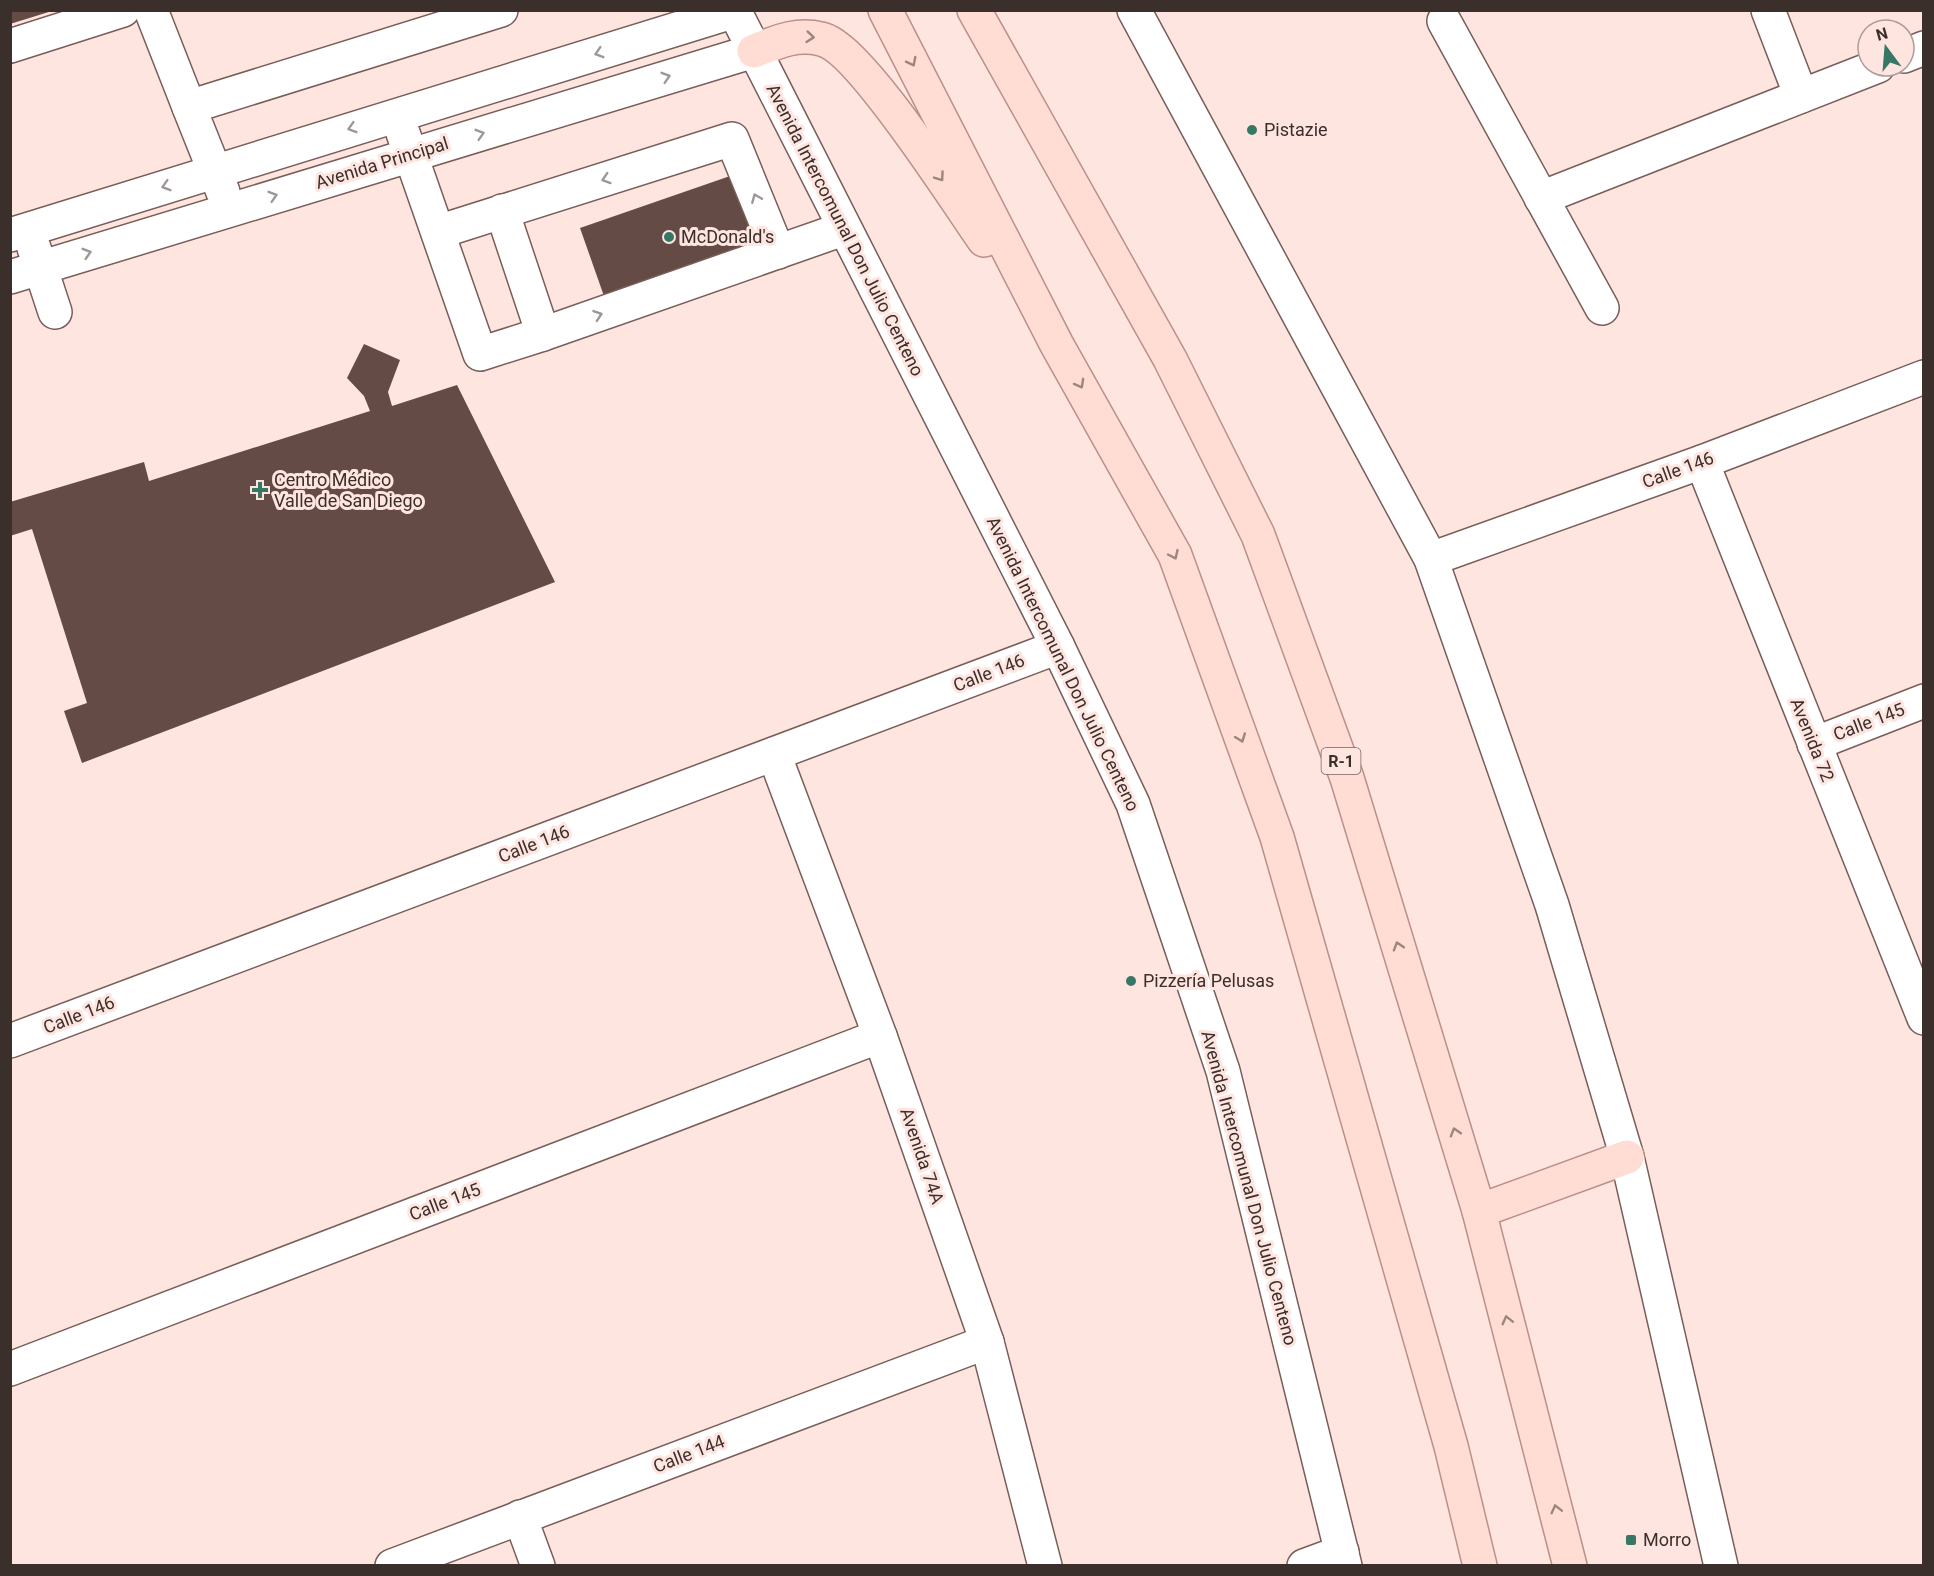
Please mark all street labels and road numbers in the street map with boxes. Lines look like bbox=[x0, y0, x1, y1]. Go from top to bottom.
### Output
street label: Avenida Intercomunal Don Julio Centeno bbox=[762, 80, 929, 379]
street label: Avenida Principal bbox=[313, 132, 451, 193]
street label: Calle 146 bbox=[1639, 447, 1716, 492]
street label: Avenida Intercomunal Don Julio Centeno bbox=[983, 513, 1144, 814]
street label: Calle 146 bbox=[950, 649, 1027, 696]
street label: Avenida 72 bbox=[1786, 695, 1839, 785]
street label: Calle 145 bbox=[1830, 698, 1907, 745]
road number: R-1 bbox=[1322, 748, 1360, 774]
street label: Calle 146 bbox=[495, 820, 572, 867]
street label: Calle 146 bbox=[40, 991, 117, 1038]
street label: Avenida Intercomunal Don Julio Centeno bbox=[1197, 1028, 1302, 1348]
street label: Avenida 74A bbox=[896, 1105, 949, 1207]
street label: Calle 145 bbox=[406, 1178, 483, 1225]
street label: Calle 144 bbox=[650, 1430, 727, 1477]

